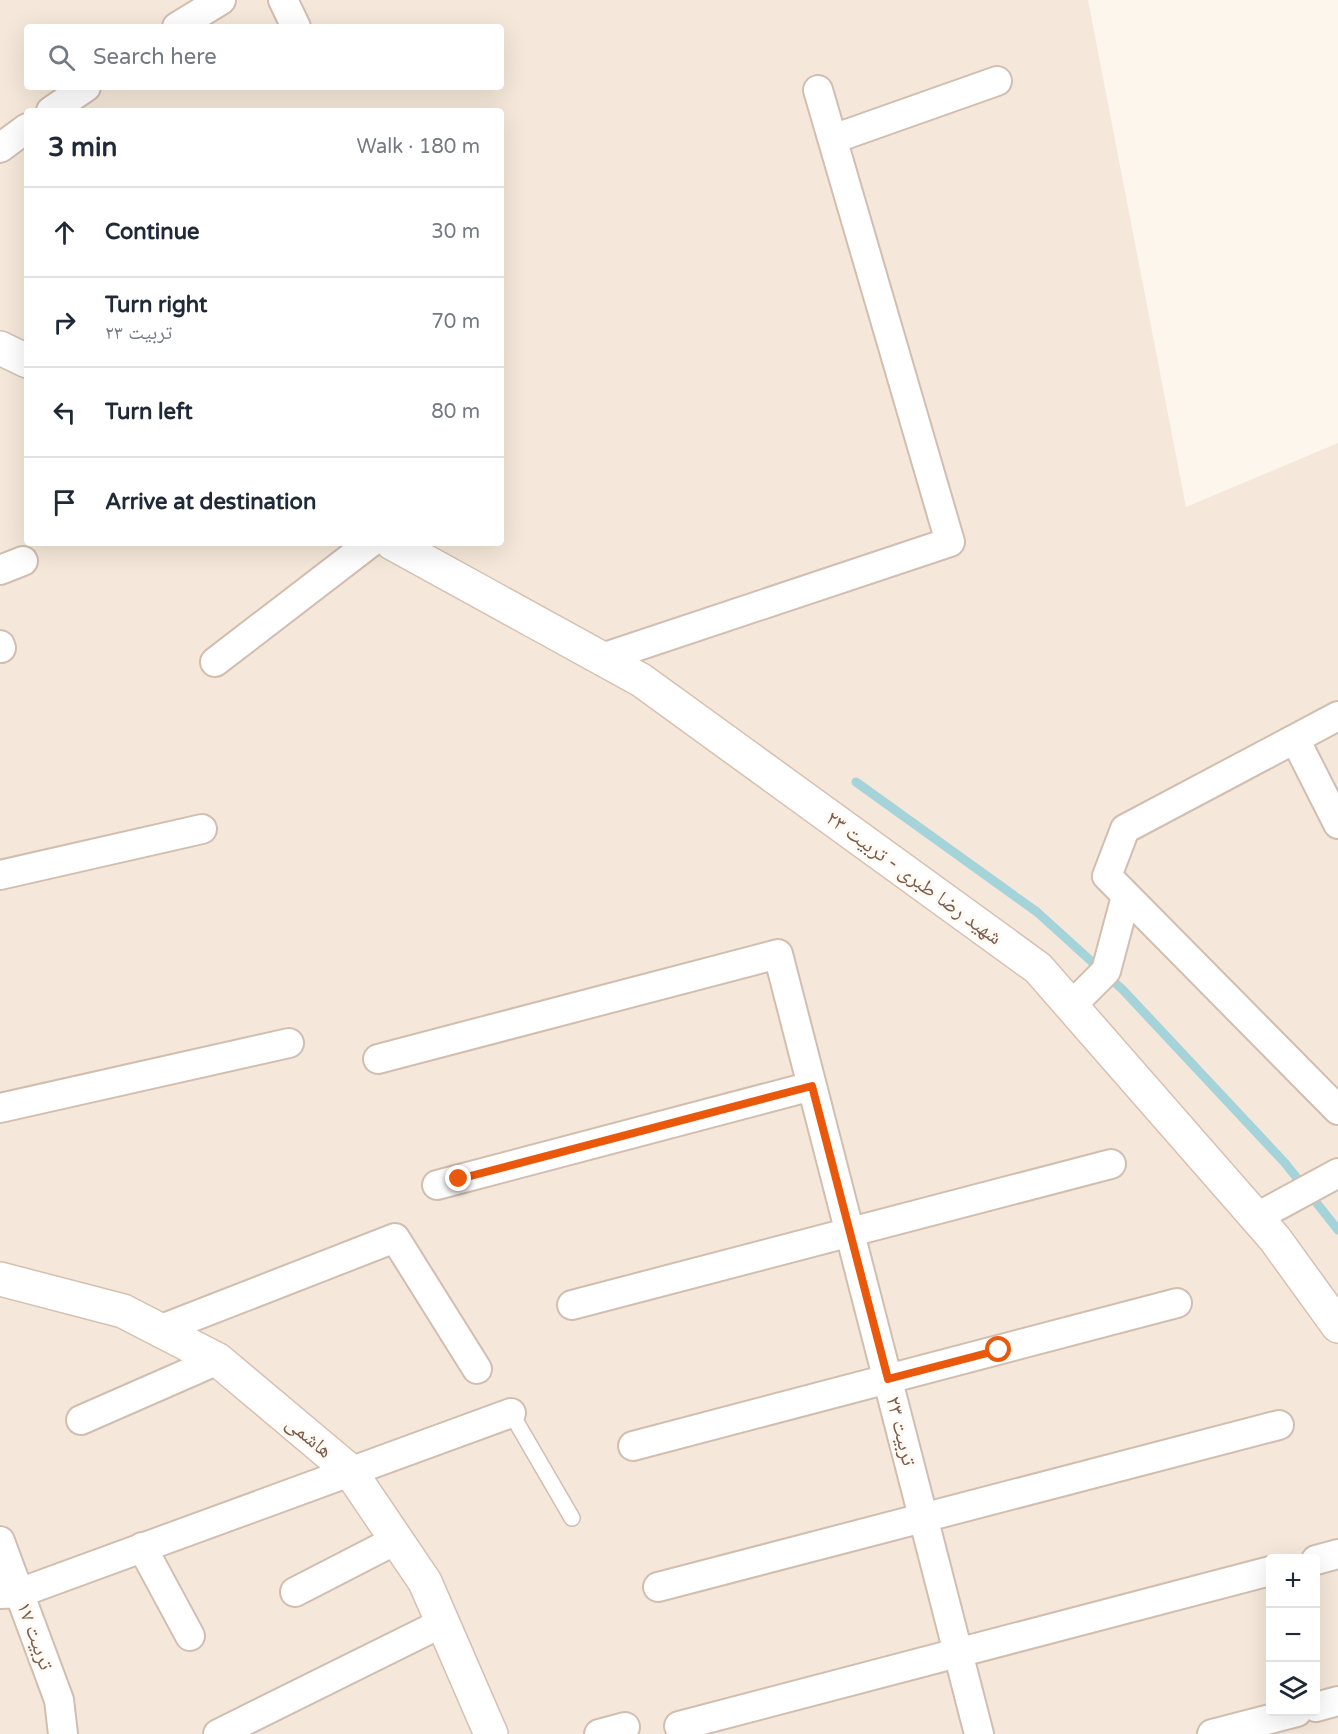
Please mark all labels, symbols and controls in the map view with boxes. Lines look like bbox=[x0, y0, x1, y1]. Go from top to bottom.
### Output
search box bbox=[24, 24, 504, 90]
icon: search bbox=[45, 41, 78, 74]
text: Search here bbox=[93, 44, 217, 70]
text: 3 min bbox=[48, 132, 117, 163]
text: Walk · 180 m bbox=[357, 135, 480, 159]
icon: ahead bbox=[48, 216, 81, 249]
text: Continue bbox=[105, 219, 200, 245]
text: 30 m bbox=[431, 220, 480, 244]
text: Turn right bbox=[105, 292, 207, 318]
icon: right bbox=[48, 306, 81, 339]
text: 70 m bbox=[431, 310, 480, 334]
text: تربیت ۲۳ bbox=[105, 321, 172, 345]
icon: left bbox=[48, 396, 81, 429]
text: Turn left bbox=[105, 399, 193, 425]
text: 80 m bbox=[431, 400, 480, 424]
icon: arrive bbox=[48, 486, 81, 519]
text: Arrive at destination bbox=[105, 489, 316, 515]
street label: شهید رضا طبری - تربیت ۲۳ bbox=[821, 806, 1007, 950]
route end bbox=[445, 1165, 471, 1191]
route start bbox=[985, 1336, 1011, 1362]
street label: تربیت ۲۳ bbox=[880, 1394, 922, 1468]
street label: هاشمی bbox=[281, 1410, 337, 1464]
map controls bbox=[1266, 1554, 1320, 1716]
button: + bbox=[1266, 1554, 1320, 1608]
street label: تربیت ۱۷ bbox=[11, 1599, 59, 1673]
button: − bbox=[1266, 1608, 1320, 1662]
button: layers bbox=[1266, 1662, 1320, 1716]

